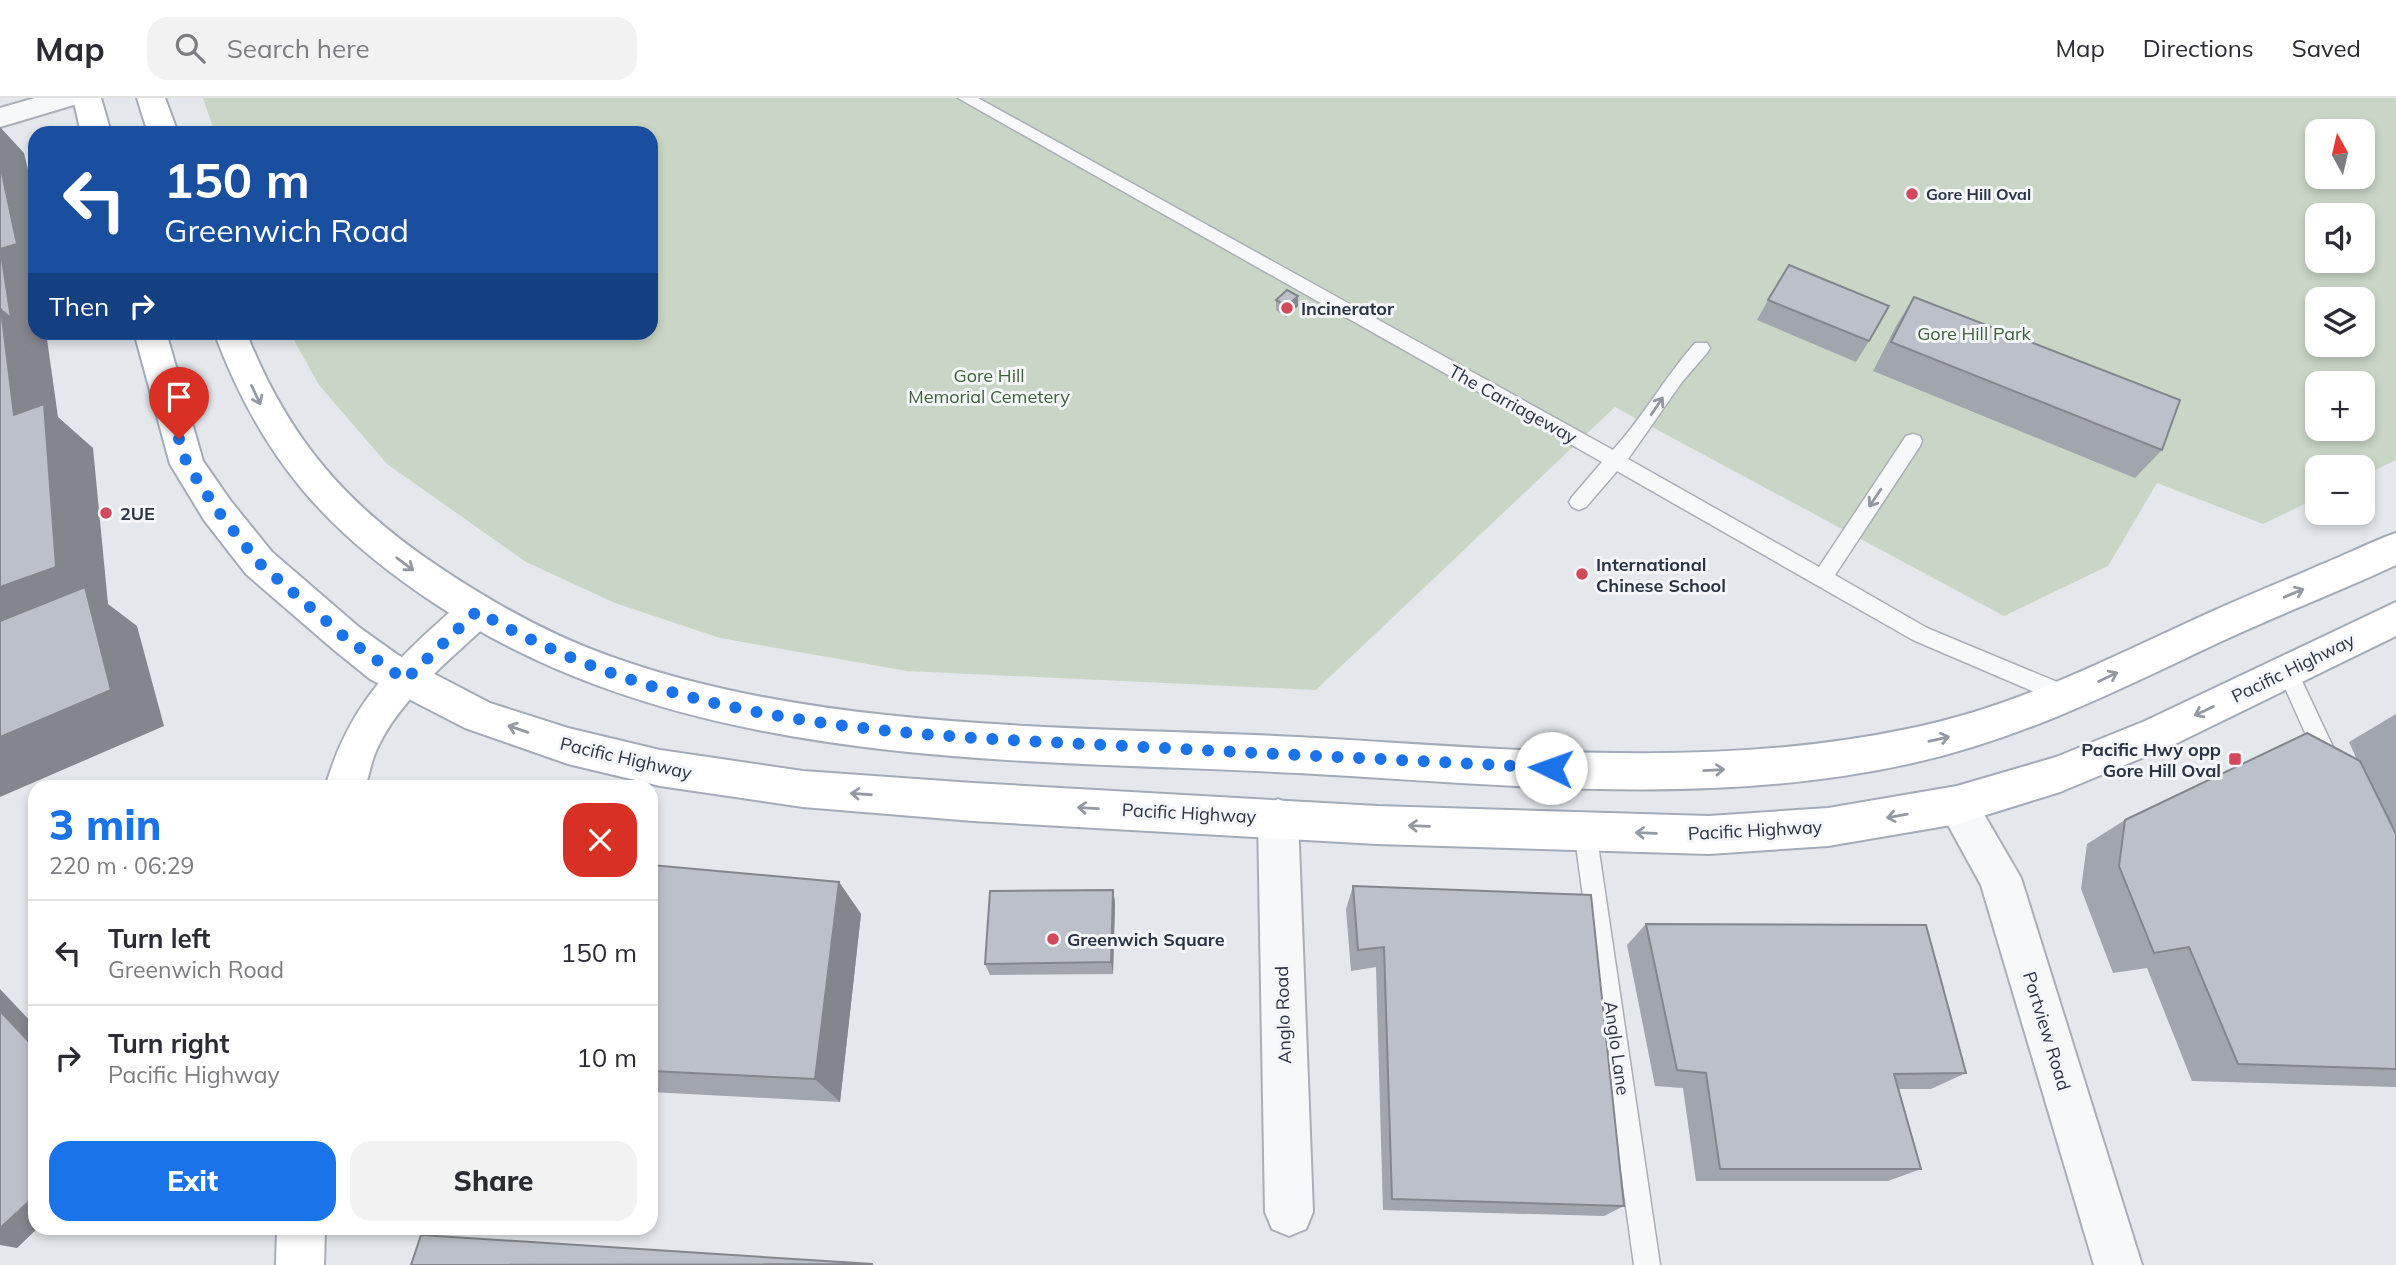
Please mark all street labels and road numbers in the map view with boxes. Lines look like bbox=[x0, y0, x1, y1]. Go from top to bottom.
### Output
street label: The Carriageway bbox=[1445, 359, 1582, 449]
street label: Pacific Highway bbox=[2228, 628, 2359, 708]
street label: Pacific Highway bbox=[558, 732, 694, 784]
street label: Pacific Highway bbox=[1121, 798, 1257, 828]
street label: Pacific Highway bbox=[1687, 815, 1823, 845]
street label: Anglo Road bbox=[1270, 966, 1296, 1064]
street label: Portview Road bbox=[2018, 969, 2076, 1093]
street label: Anglo Lane bbox=[1599, 999, 1635, 1097]

